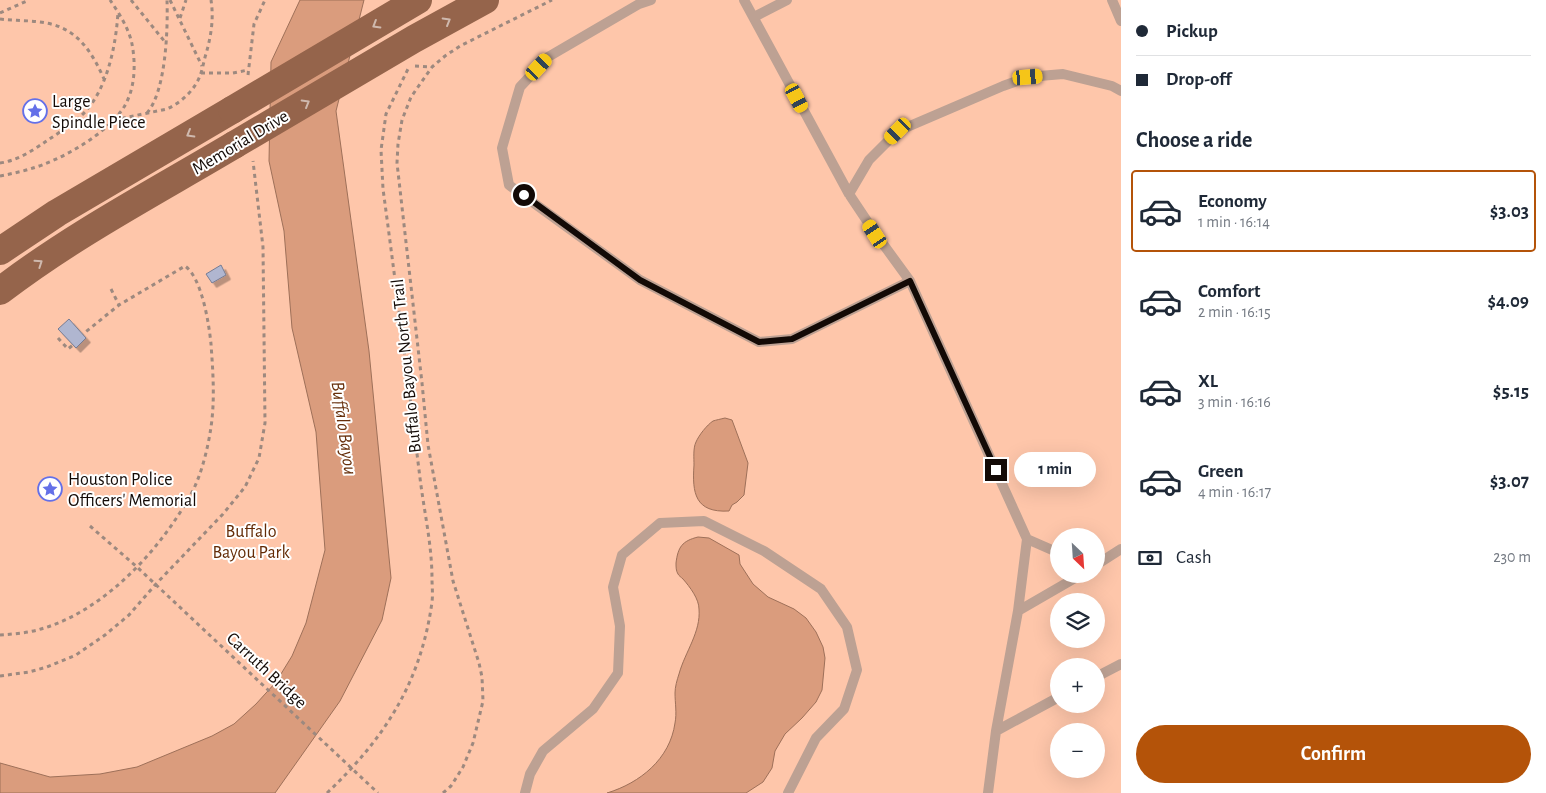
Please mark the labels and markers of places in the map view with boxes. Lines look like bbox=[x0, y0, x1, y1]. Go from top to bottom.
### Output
place label: Large Spindle Piece bbox=[52, 93, 146, 132]
place icon: Large Spindle Piece bbox=[22, 98, 48, 124]
place label: Houston Police Officers' Memorial bbox=[68, 471, 197, 510]
place icon: Houston Police Officers' Memorial bbox=[37, 476, 63, 502]

